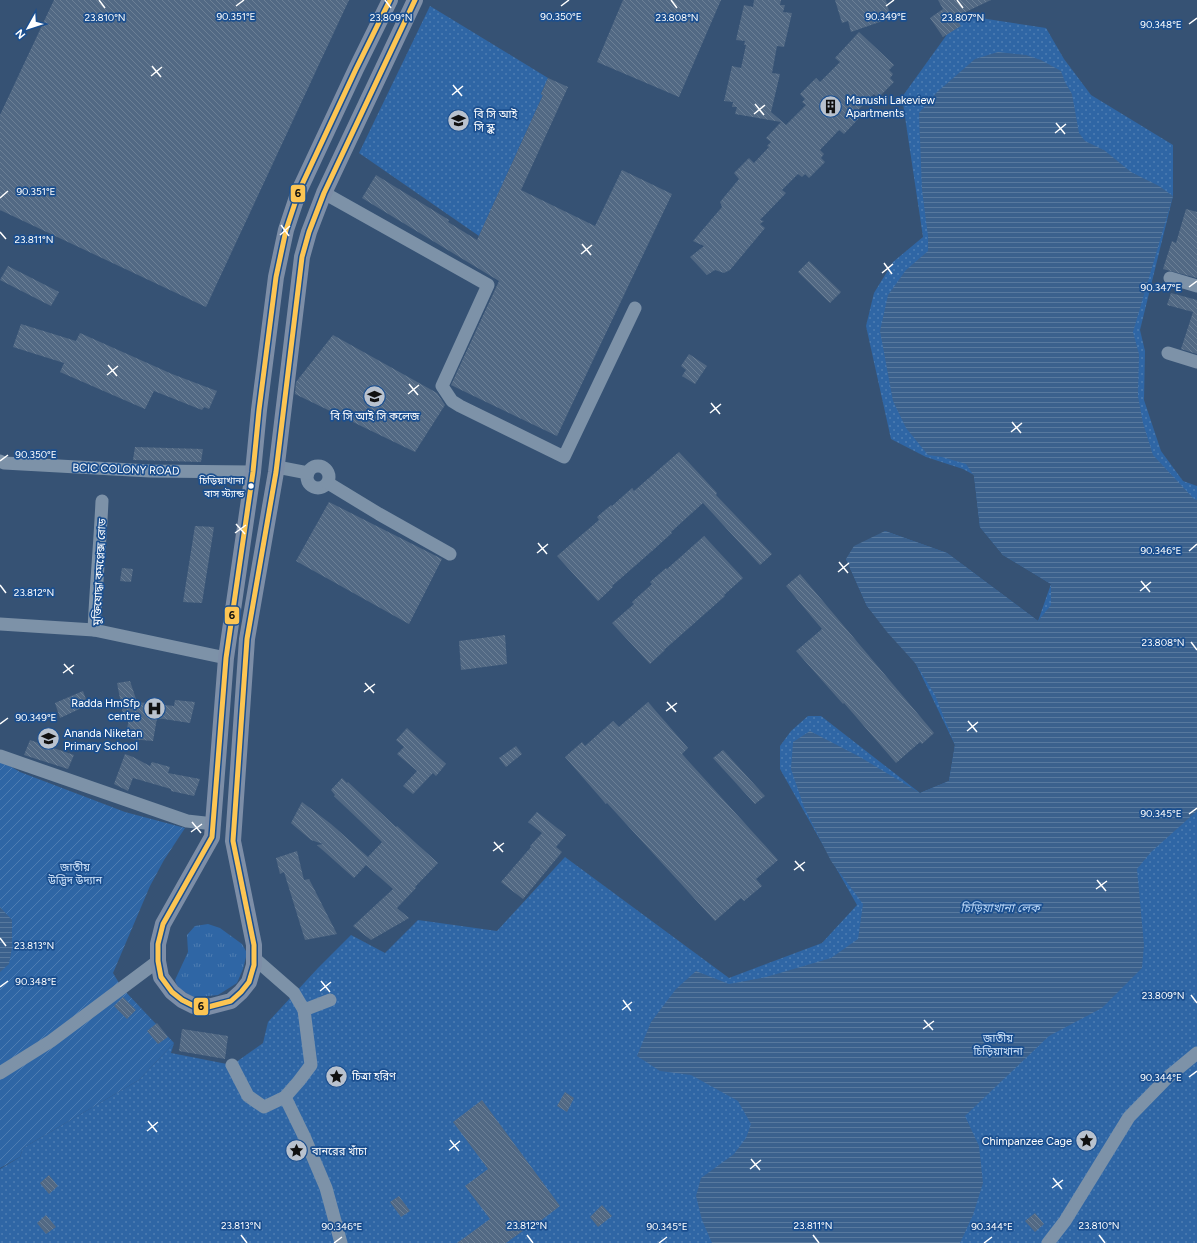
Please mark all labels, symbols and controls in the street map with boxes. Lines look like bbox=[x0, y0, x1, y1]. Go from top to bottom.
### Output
north arrow bbox=[8, 8, 48, 48]
text: 90.351°E bbox=[216, 10, 256, 23]
text: 90.350°E bbox=[540, 10, 582, 23]
text: 90.349°E bbox=[865, 10, 907, 23]
text: 23.810°N bbox=[84, 11, 126, 24]
text: 23.809°N bbox=[370, 11, 412, 24]
text: 23.808°N bbox=[655, 11, 699, 24]
text: 23.807°N bbox=[942, 11, 984, 24]
text: 90.348°E bbox=[1140, 18, 1182, 31]
text: N bbox=[13, 27, 28, 41]
building icon: Manushi Lakeview Apartments bbox=[817, 93, 843, 119]
place label: Manushi Lakeview Apartments bbox=[846, 94, 935, 120]
school or university icon: বি সি আই সি স্কুল bbox=[446, 107, 472, 133]
place label: বি সি আই সি স্কুল bbox=[473, 108, 517, 134]
line badge: 6 bbox=[290, 184, 306, 203]
text: 90.351°E bbox=[16, 185, 56, 198]
text: 6 bbox=[295, 187, 302, 200]
text: 23.811°N bbox=[15, 233, 53, 246]
text: 90.347°E bbox=[1141, 281, 1181, 294]
school or university icon: বি সি আই সি কলেজ bbox=[362, 383, 388, 409]
place label: বি সি আই সি কলেজ bbox=[330, 410, 420, 423]
text: 90.350°E bbox=[15, 448, 57, 461]
street label: BCIC COLONY ROAD bbox=[72, 461, 180, 478]
place label: চিড়িয়াখানা বাস স্ট্যান্ড bbox=[198, 474, 244, 500]
marker: চিড়িয়াখানা বাস স্ট্যান্ড bbox=[246, 481, 256, 491]
street label: মুক্তিযোদ্ধা কমপ্লেক্স রোড bbox=[90, 518, 109, 627]
text: 90.346°E bbox=[1140, 544, 1182, 557]
text: 23.812°N bbox=[14, 586, 54, 599]
line badge: 6 bbox=[224, 606, 240, 625]
text: 6 bbox=[229, 609, 236, 622]
text: 23.808°N bbox=[1141, 636, 1185, 649]
hospital icon: Radda HmSfp centre bbox=[142, 696, 168, 722]
place label: Radda HmSfp centre bbox=[71, 697, 140, 723]
text: 90.349°E bbox=[15, 711, 57, 724]
school or university icon: Ananda Niketan Primary School bbox=[36, 726, 62, 752]
place label: Ananda Niketan Primary School bbox=[64, 727, 142, 753]
text: 90.345°E bbox=[1140, 807, 1182, 820]
park label: জাতীয় উদ্ভিদ উদ্যান bbox=[47, 861, 102, 887]
water label: চিড়িয়াখানা লেক bbox=[960, 901, 1042, 915]
text: 23.813°N bbox=[14, 939, 54, 952]
text: 90.348°E bbox=[15, 975, 57, 988]
text: 23.809°N bbox=[1142, 989, 1184, 1002]
line badge: 6 bbox=[193, 997, 209, 1016]
text: 6 bbox=[198, 1000, 205, 1013]
park label: জাতীয় চিড়িয়াখানা bbox=[972, 1032, 1024, 1058]
place icon: চিত্রা হরিণ bbox=[324, 1063, 350, 1089]
place label: চিত্রা হরিণ bbox=[351, 1070, 396, 1083]
text: 90.344°E bbox=[1140, 1071, 1182, 1084]
place icon: Chimpanzee Cage bbox=[1074, 1128, 1100, 1154]
place label: Chimpanzee Cage bbox=[982, 1135, 1072, 1148]
place icon: বানরের খাঁচা bbox=[284, 1138, 310, 1164]
place label: বানরের খাঁচা bbox=[311, 1145, 368, 1158]
text: 23.813°N bbox=[221, 1219, 261, 1232]
text: 23.812°N bbox=[507, 1219, 547, 1232]
text: 23.811°N bbox=[794, 1219, 832, 1232]
text: 23.810°N bbox=[1078, 1219, 1120, 1232]
text: 90.346°E bbox=[321, 1220, 363, 1233]
text: 90.345°E bbox=[646, 1220, 688, 1233]
text: 90.344°E bbox=[971, 1220, 1013, 1233]

